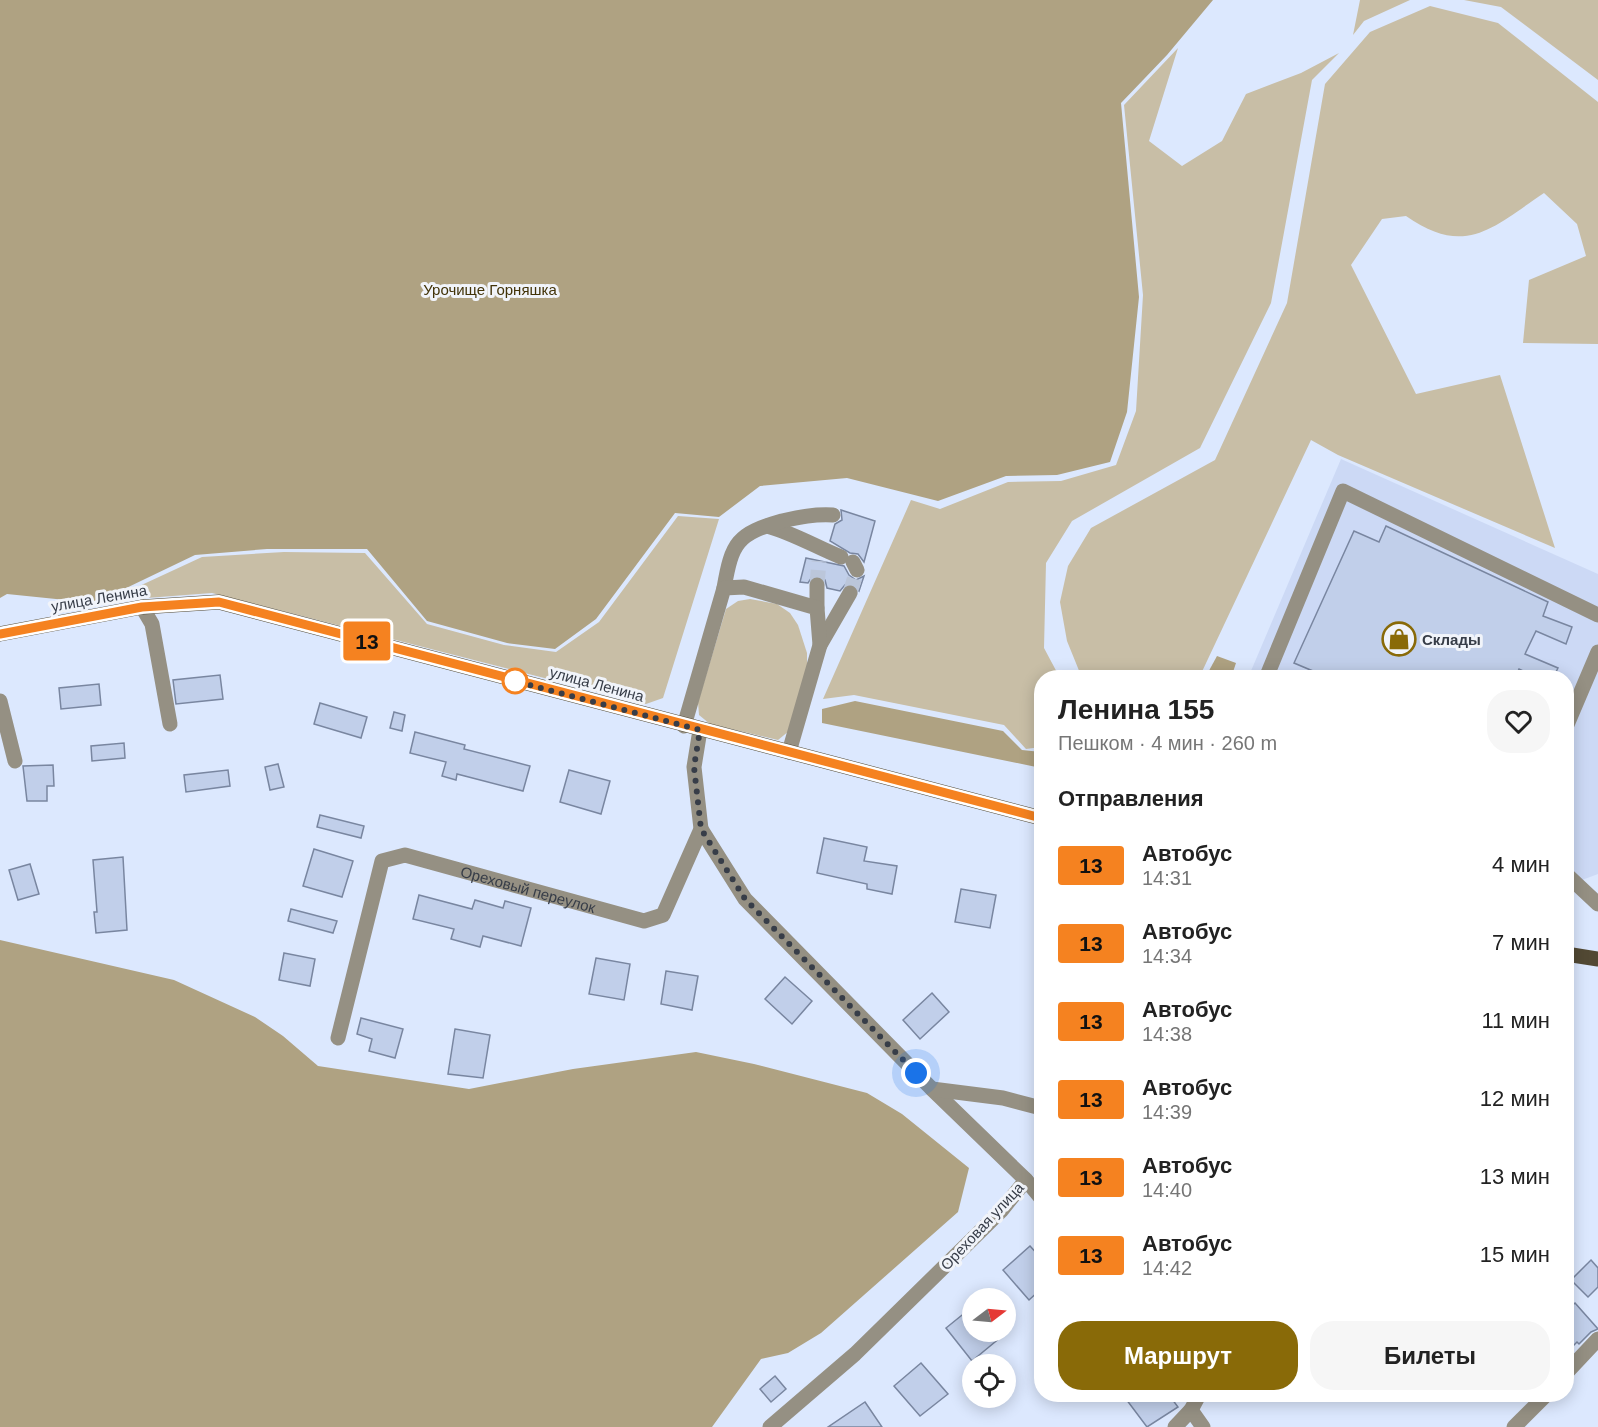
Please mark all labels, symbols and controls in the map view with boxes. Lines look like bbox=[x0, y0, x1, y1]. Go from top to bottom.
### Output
park label: Урочище Горняшка bbox=[423, 281, 557, 298]
street label: улица Ленина bbox=[50, 581, 149, 615]
shop icon: Склады bbox=[1381, 621, 1417, 657]
line badge: 13 bbox=[340, 622, 394, 660]
text: 13 bbox=[355, 630, 379, 653]
place label: Склады bbox=[1422, 631, 1481, 648]
street label: улица Ленина bbox=[548, 663, 647, 705]
unlabelled marker bbox=[502, 668, 528, 694]
button: heart bbox=[1487, 690, 1550, 753]
text: Ленина 155 bbox=[1058, 694, 1214, 725]
text: Пешком · 4 мин · 260 m bbox=[1058, 732, 1277, 754]
text: Отправления bbox=[1058, 786, 1204, 811]
text: Автобус bbox=[1142, 841, 1232, 866]
text: 4 мин bbox=[1492, 852, 1550, 877]
text: 13 bbox=[1079, 854, 1103, 877]
street label: Ореховый переулок bbox=[459, 862, 598, 916]
text: 14:31 bbox=[1142, 867, 1192, 889]
text: Автобус bbox=[1142, 919, 1232, 944]
text: 7 мин bbox=[1492, 930, 1550, 955]
text: 13 bbox=[1079, 932, 1103, 955]
text: 14:34 bbox=[1142, 945, 1192, 967]
text: Автобус bbox=[1142, 997, 1232, 1022]
text: 11 мин bbox=[1481, 1008, 1550, 1033]
text: 13 bbox=[1079, 1010, 1103, 1033]
text: 14:38 bbox=[1142, 1023, 1192, 1045]
your location bbox=[901, 1058, 931, 1088]
text: Автобус bbox=[1142, 1075, 1232, 1100]
text: 12 мин bbox=[1480, 1086, 1550, 1111]
text: 13 bbox=[1079, 1088, 1103, 1111]
text: 14:39 bbox=[1142, 1101, 1192, 1123]
text: Автобус bbox=[1142, 1153, 1232, 1178]
text: 13 мин bbox=[1480, 1164, 1550, 1189]
text: 13 bbox=[1079, 1166, 1103, 1189]
street label: Ореховая улица bbox=[937, 1178, 1027, 1273]
text: 14:40 bbox=[1142, 1179, 1192, 1201]
text: Автобус bbox=[1142, 1231, 1232, 1256]
text: 15 мин bbox=[1480, 1242, 1550, 1267]
text: 13 bbox=[1079, 1244, 1103, 1267]
text: 14:42 bbox=[1142, 1257, 1192, 1279]
north arrow bbox=[962, 1288, 1016, 1342]
map controls bbox=[962, 1288, 1016, 1408]
button: Маршрут bbox=[1058, 1321, 1298, 1390]
button: Билеты bbox=[1310, 1321, 1550, 1390]
button: locate bbox=[962, 1354, 1016, 1408]

